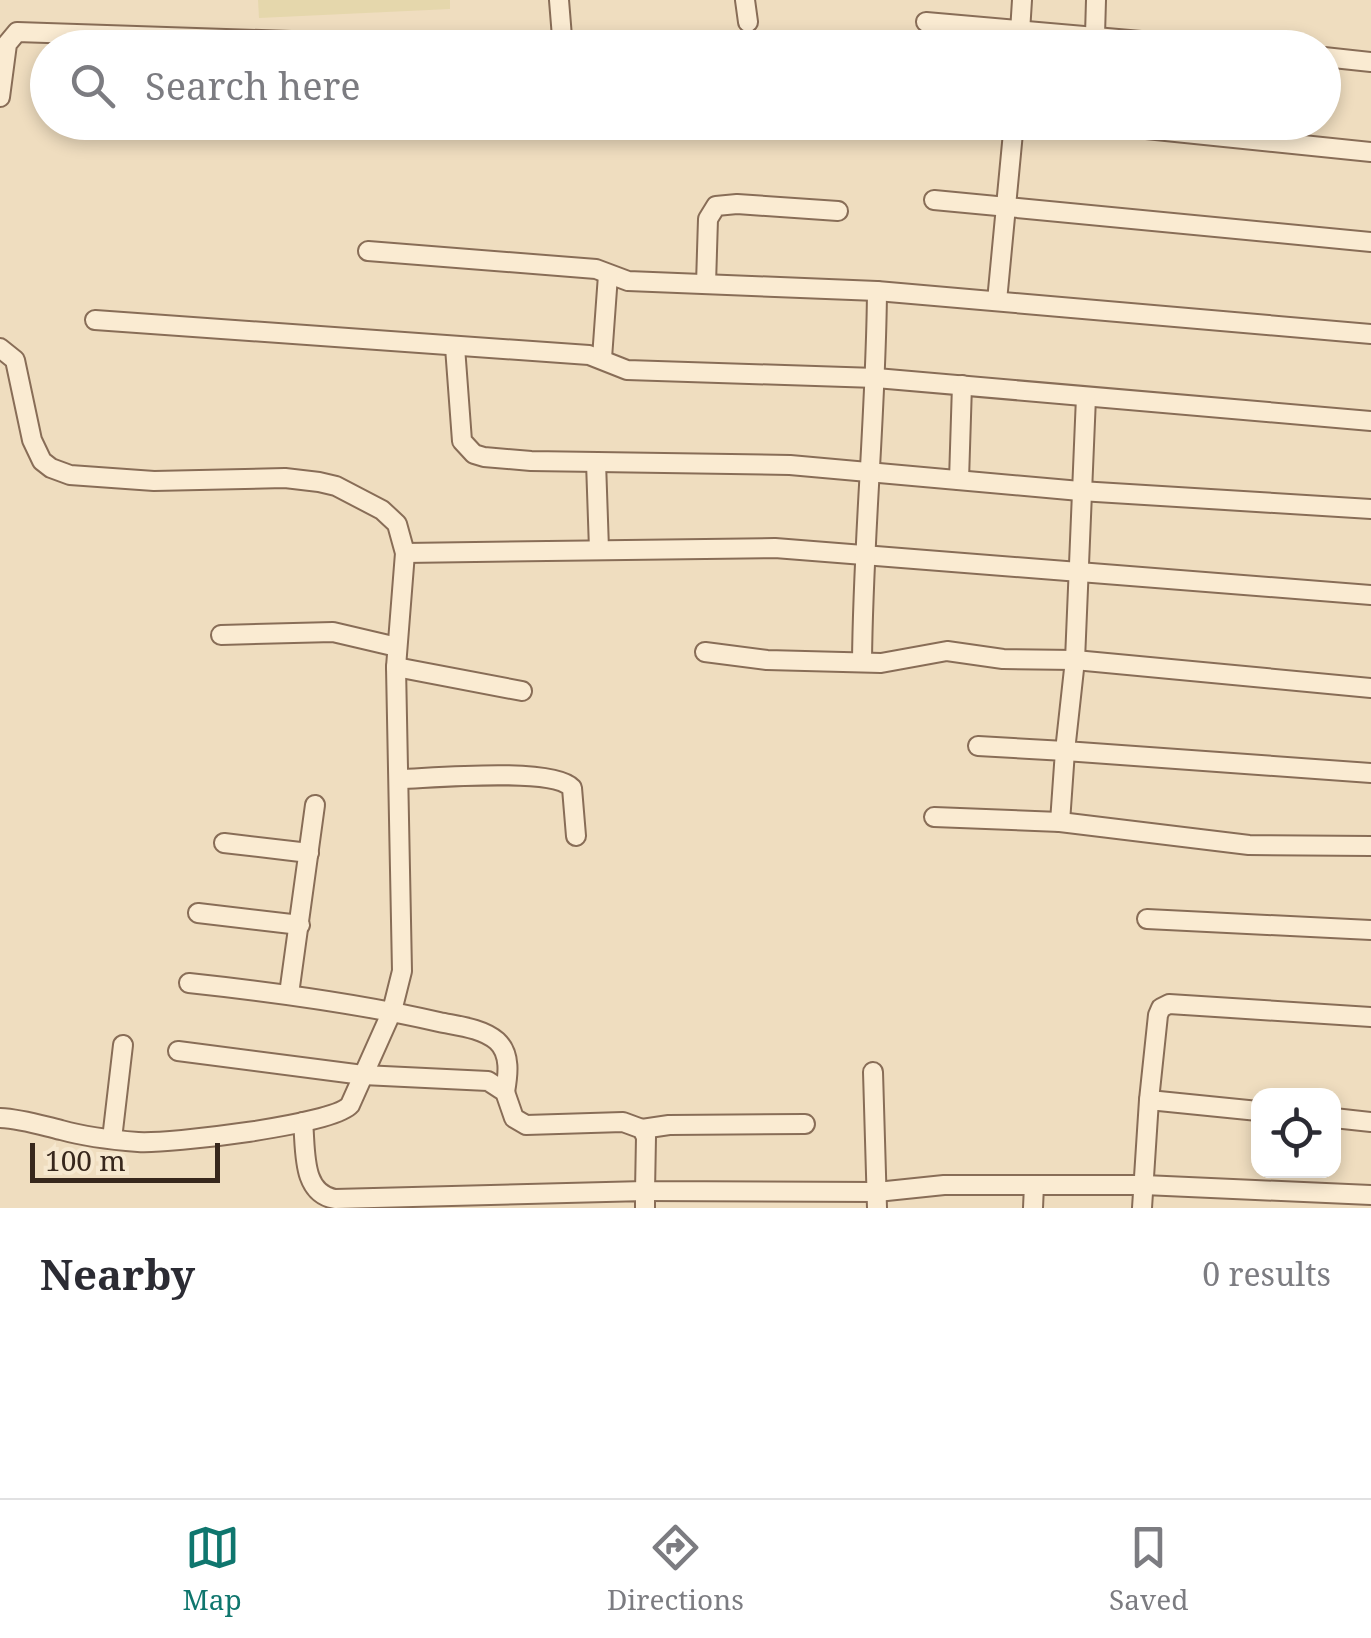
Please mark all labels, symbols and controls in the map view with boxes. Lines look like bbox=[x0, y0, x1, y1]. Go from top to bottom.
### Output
search box bbox=[30, 30, 1341, 140]
icon: search bbox=[65, 58, 120, 113]
text: Search here bbox=[145, 59, 361, 111]
map controls bbox=[1251, 1088, 1341, 1178]
button: locate bbox=[1251, 1088, 1341, 1178]
scale bar bbox=[30, 1138, 220, 1182]
text: 100 m bbox=[45, 1141, 126, 1179]
text: Nearby bbox=[40, 1245, 195, 1302]
text: 0 results bbox=[1202, 1252, 1331, 1295]
tab: Map bbox=[183, 1520, 242, 1618]
tab: Directions bbox=[607, 1520, 744, 1618]
tab: Saved bbox=[1109, 1520, 1188, 1618]

